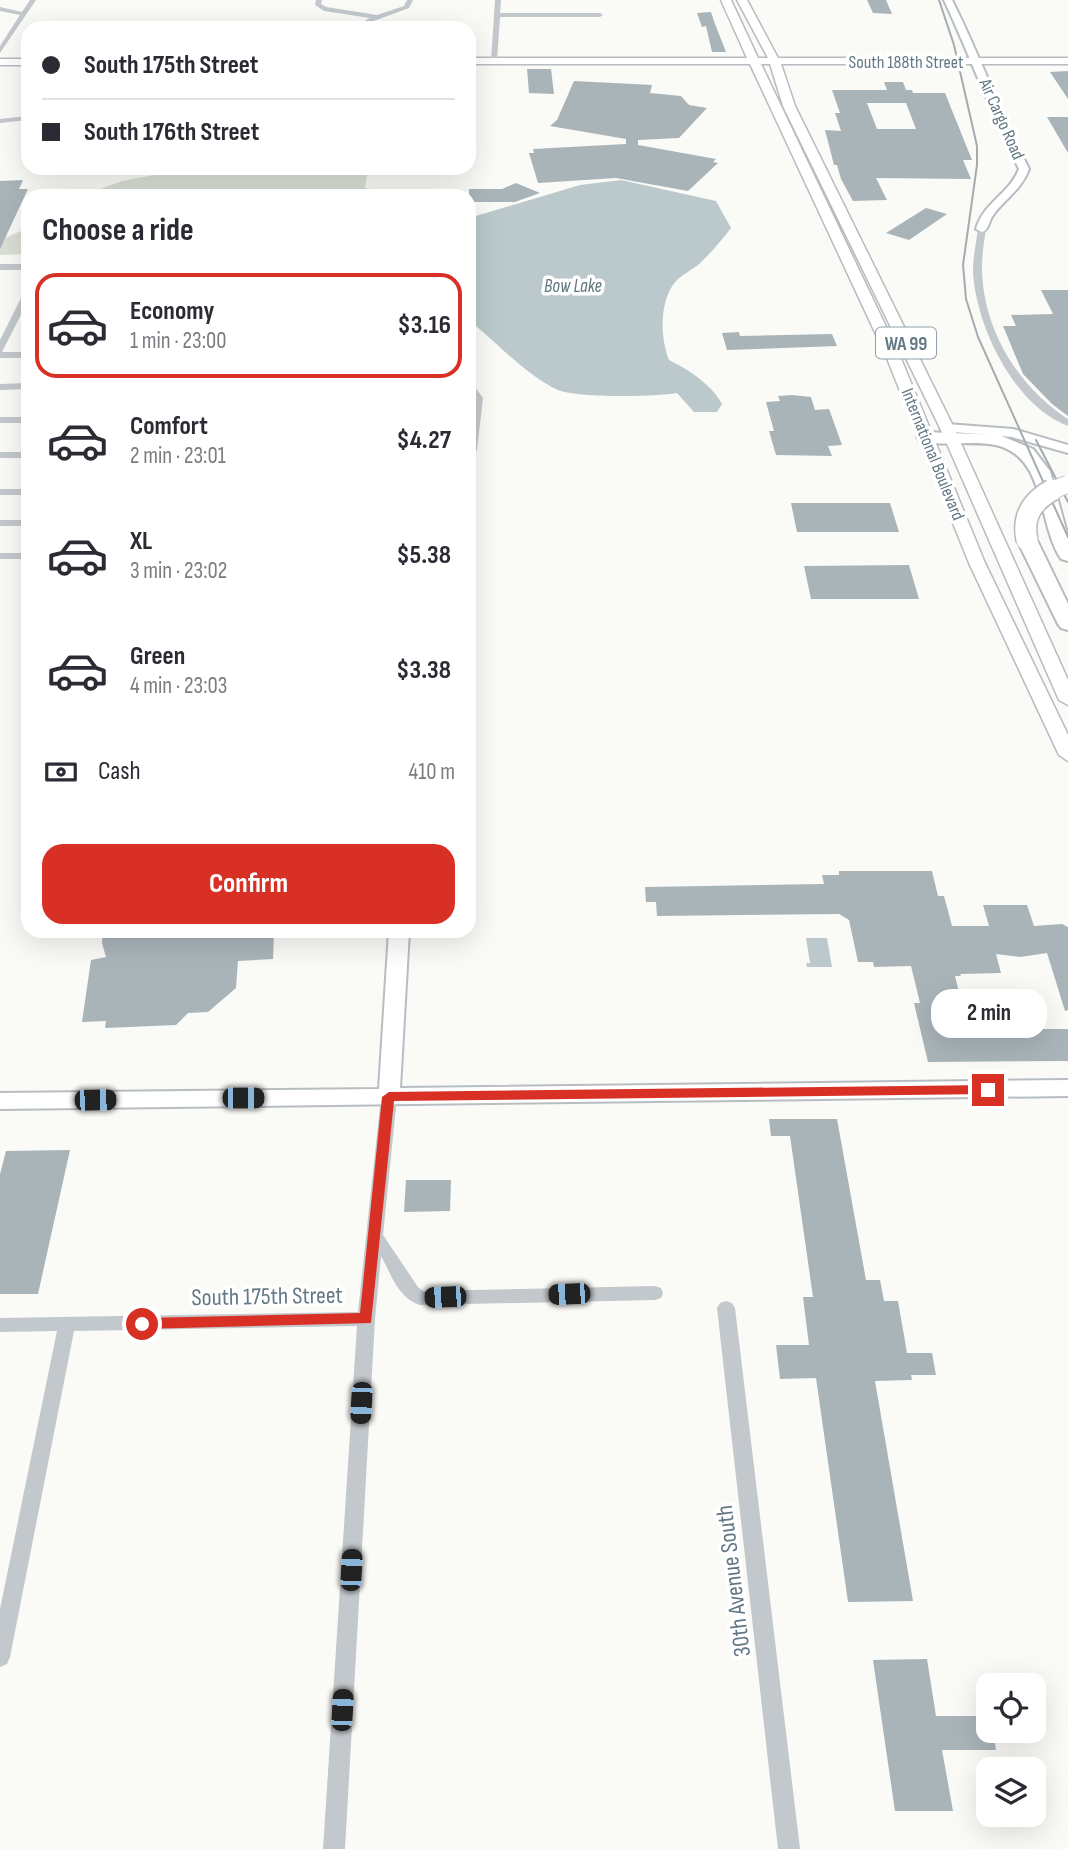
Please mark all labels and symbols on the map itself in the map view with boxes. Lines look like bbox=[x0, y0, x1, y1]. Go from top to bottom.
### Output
street label: South 188th Street bbox=[849, 52, 964, 73]
street label: Air Cargo Road bbox=[974, 74, 1029, 163]
water label: Bow Lake bbox=[544, 275, 603, 298]
road number: WA 99 bbox=[876, 328, 936, 358]
street label: International Boulevard bbox=[896, 385, 969, 523]
callout: 2 min bbox=[930, 988, 1046, 1038]
route end bbox=[972, 1074, 1004, 1106]
car bbox=[223, 1088, 265, 1109]
car bbox=[74, 1089, 117, 1111]
street label: South 175th Street bbox=[191, 1281, 343, 1312]
car bbox=[548, 1283, 591, 1305]
car bbox=[424, 1286, 467, 1308]
route start bbox=[126, 1308, 158, 1340]
car bbox=[350, 1381, 373, 1425]
street label: 30th Avenue South bbox=[710, 1503, 757, 1658]
car bbox=[340, 1548, 363, 1592]
car bbox=[331, 1688, 354, 1732]

